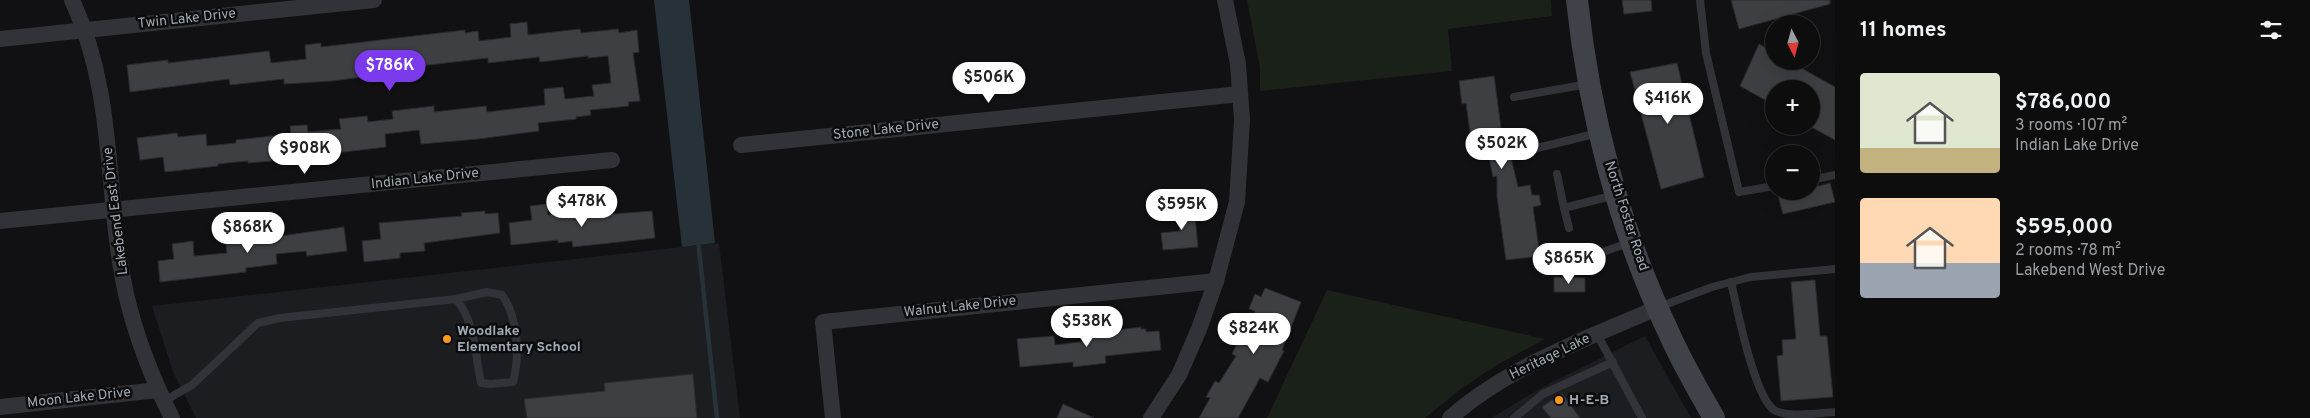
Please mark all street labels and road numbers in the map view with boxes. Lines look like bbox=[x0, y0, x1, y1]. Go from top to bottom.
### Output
street label: Twin Lake Drive bbox=[137, 5, 237, 33]
street label: Stone Lake Drive bbox=[832, 116, 940, 144]
street label: Lakebend East Drive bbox=[100, 146, 132, 276]
street label: North Foster Road bbox=[1600, 159, 1652, 273]
street label: Indian Lake Drive bbox=[370, 165, 480, 193]
street label: Walnut Lake Drive bbox=[903, 293, 1017, 321]
street label: Heritage Lake bbox=[1507, 330, 1593, 384]
street label: Moon Lake Drive bbox=[26, 384, 132, 412]

